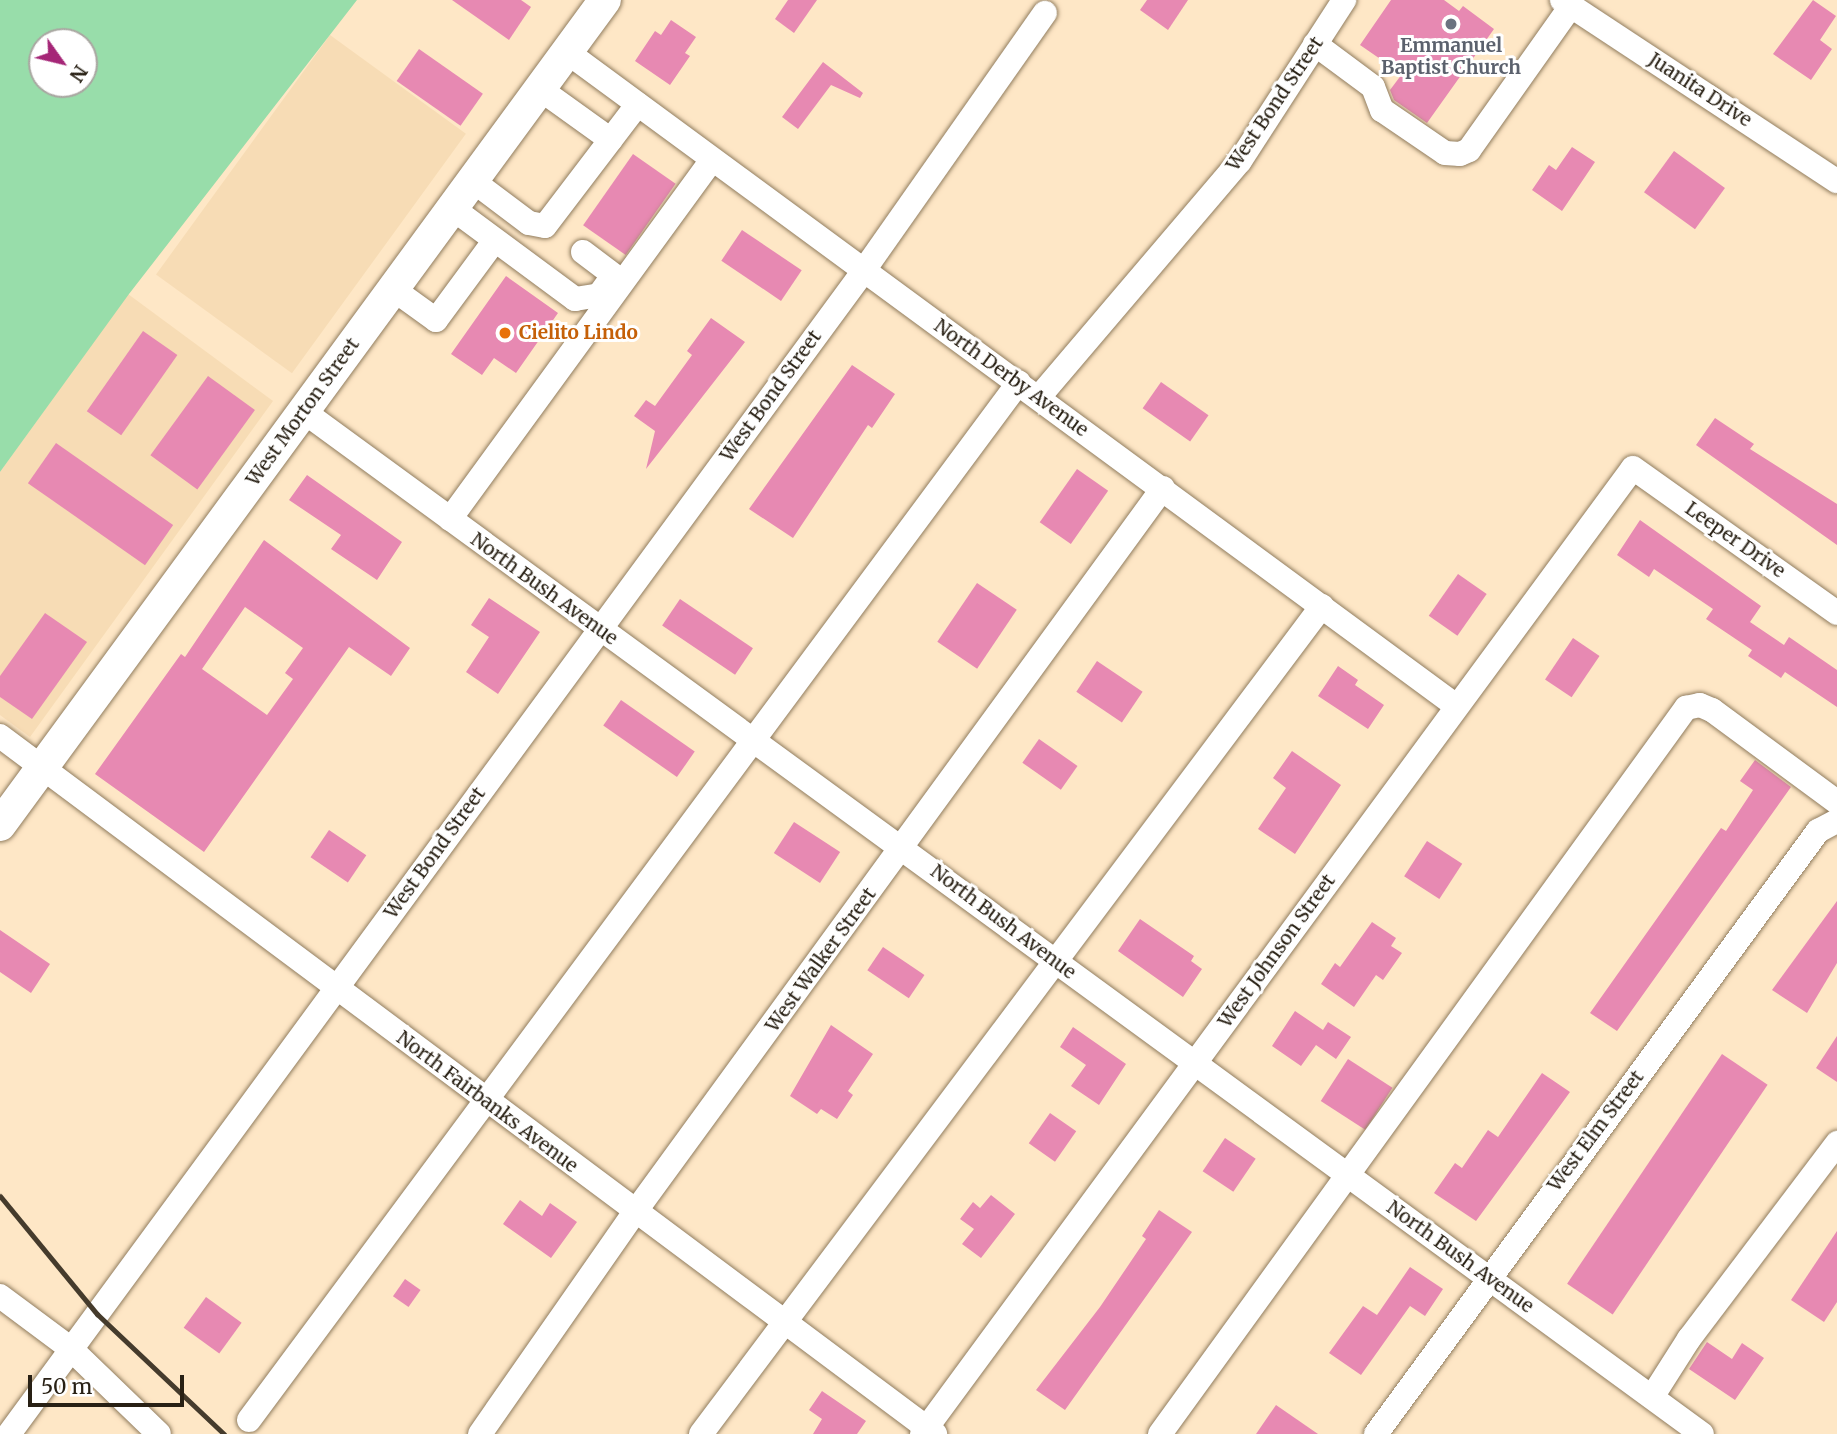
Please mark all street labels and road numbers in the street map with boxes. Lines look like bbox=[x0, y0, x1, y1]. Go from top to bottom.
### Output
street label: West Bond Street bbox=[1222, 33, 1328, 175]
street label: Juanita Drive bbox=[1644, 48, 1756, 132]
street label: North Derby Avenue bbox=[930, 314, 1092, 442]
street label: West Bond Street bbox=[716, 326, 826, 466]
street label: West Morton Street bbox=[242, 334, 364, 490]
street label: Leeper Drive bbox=[1681, 497, 1789, 583]
street label: North Bush Avenue bbox=[466, 528, 622, 650]
street label: West Bond Street bbox=[380, 783, 490, 923]
street label: North Bush Avenue bbox=[926, 860, 1080, 984]
street label: West Johnson Street bbox=[1214, 870, 1340, 1032]
street label: West Walker Street bbox=[761, 883, 881, 1037]
street label: North Fairbanks Avenue bbox=[392, 1026, 582, 1178]
street label: West Elm Street bbox=[1543, 1066, 1649, 1196]
street label: North Bush Avenue bbox=[1382, 1196, 1538, 1318]

